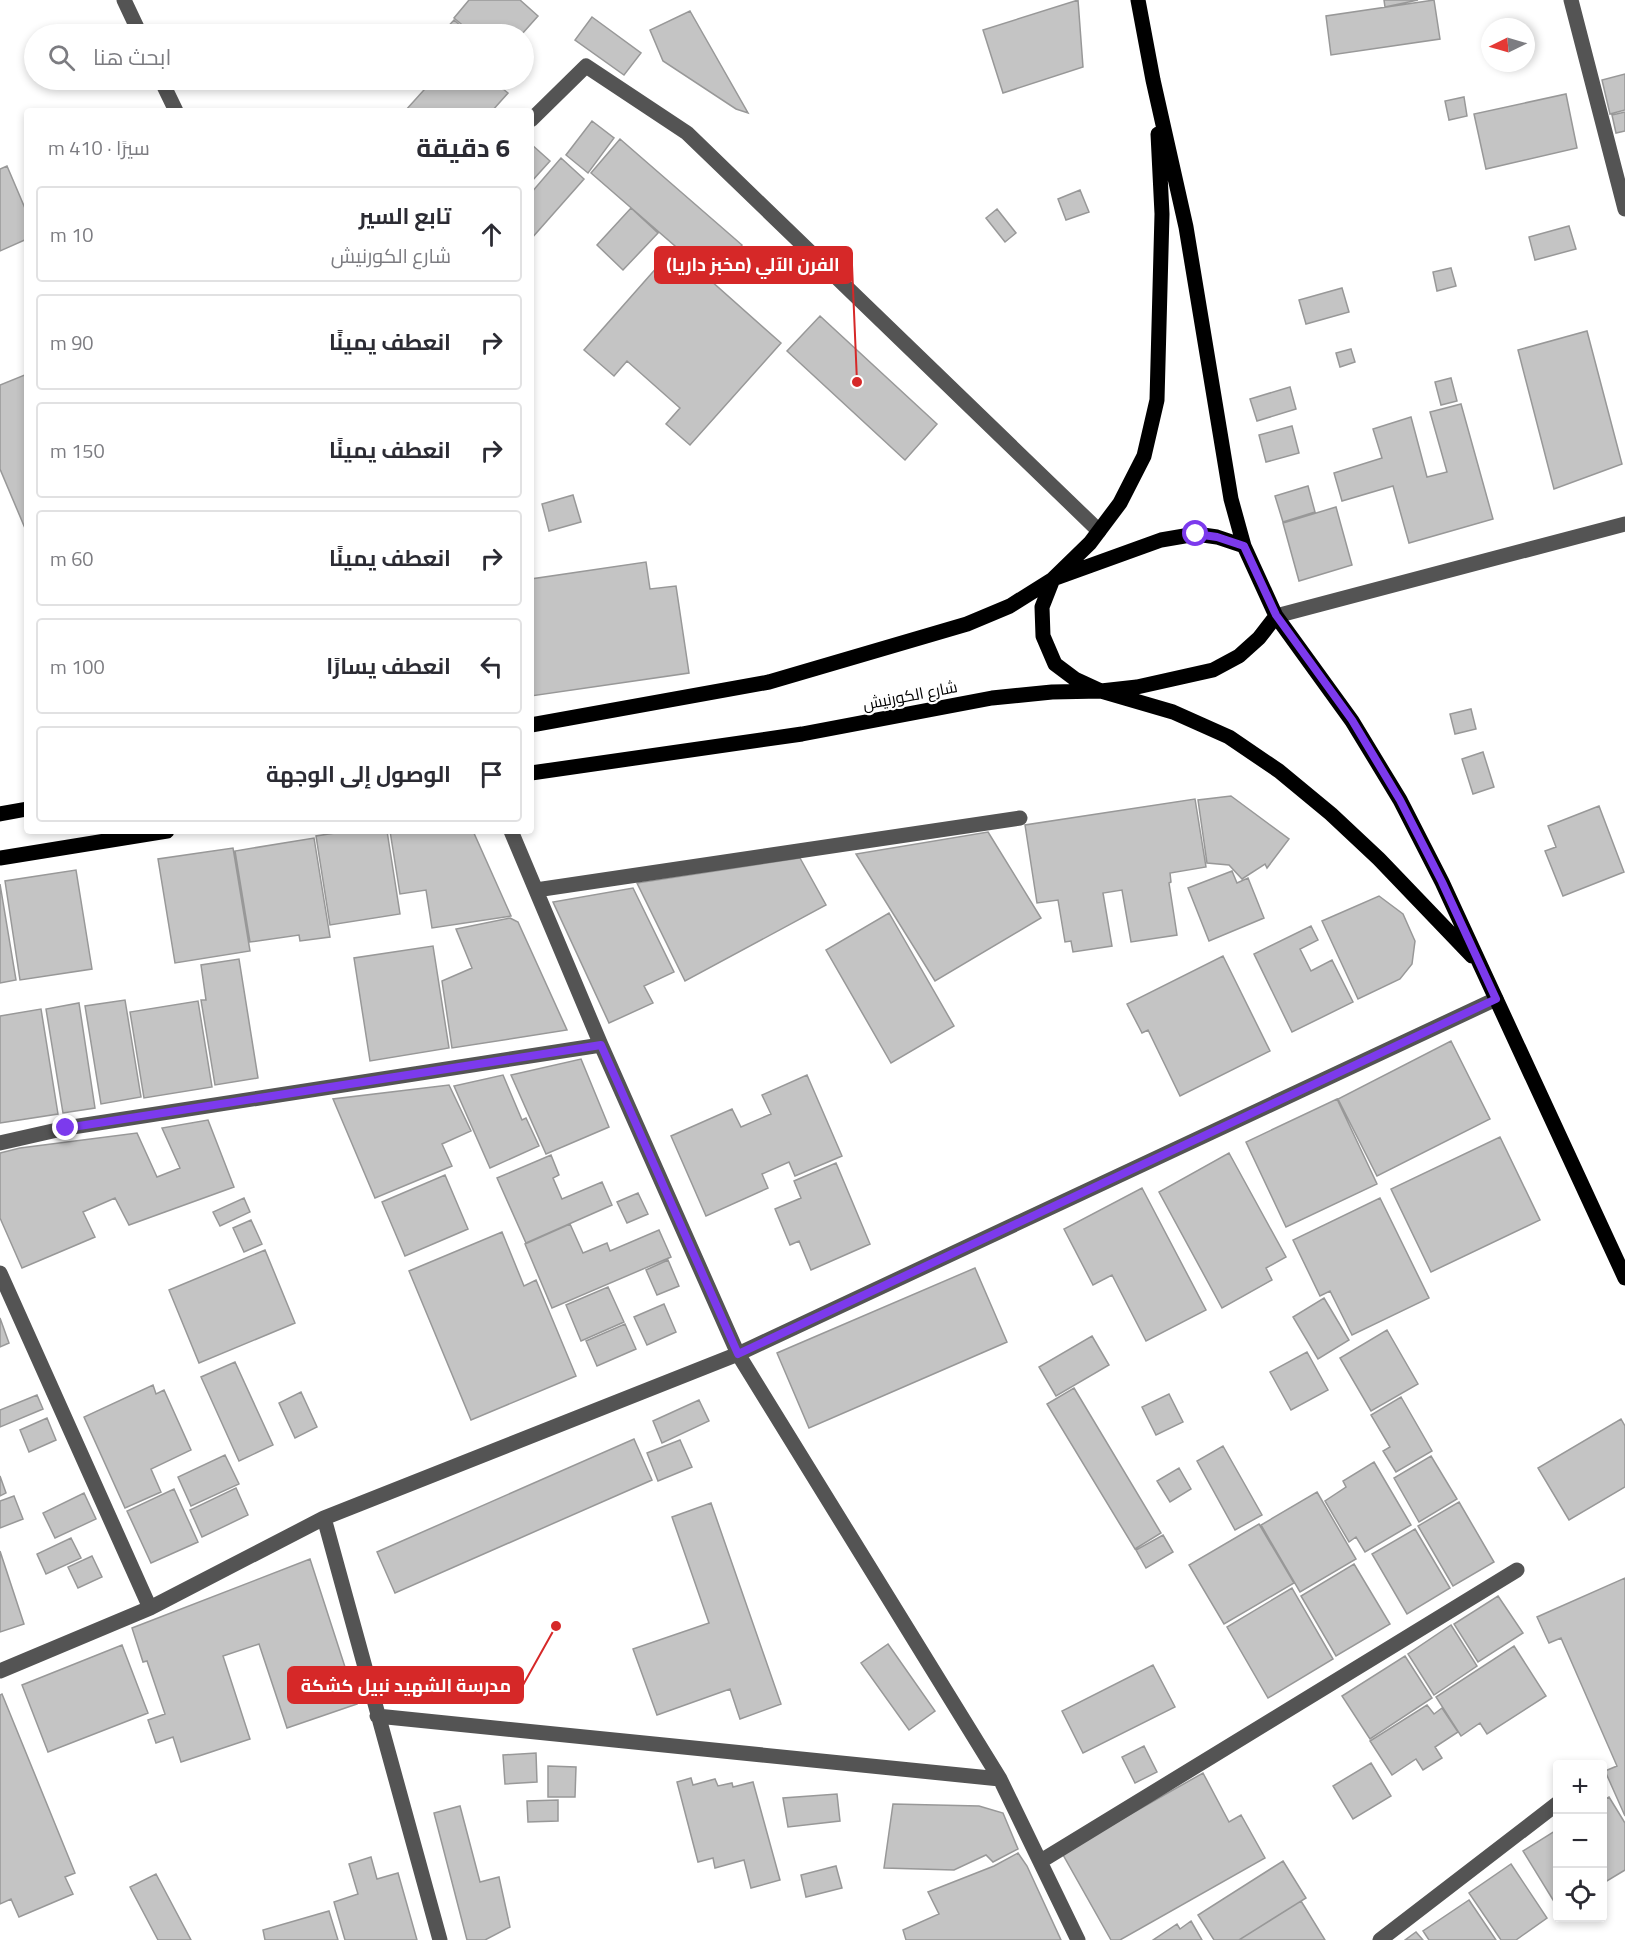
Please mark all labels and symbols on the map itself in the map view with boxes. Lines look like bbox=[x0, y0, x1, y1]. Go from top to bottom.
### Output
north arrow bbox=[1481, 18, 1535, 72]
callout: الفرن الآلي (مخبز داريا) bbox=[655, 247, 852, 283]
text: الفرن الآلي (مخبز داريا) bbox=[666, 251, 840, 280]
route start bbox=[1182, 520, 1208, 546]
street label: شارع الكورنيش bbox=[861, 674, 959, 716]
route end bbox=[52, 1114, 78, 1140]
callout: مدرسة الشهيد نبيل كشكة bbox=[288, 1667, 523, 1703]
text: مدرسة الشهيد نبيل كشكة bbox=[301, 1672, 511, 1699]

